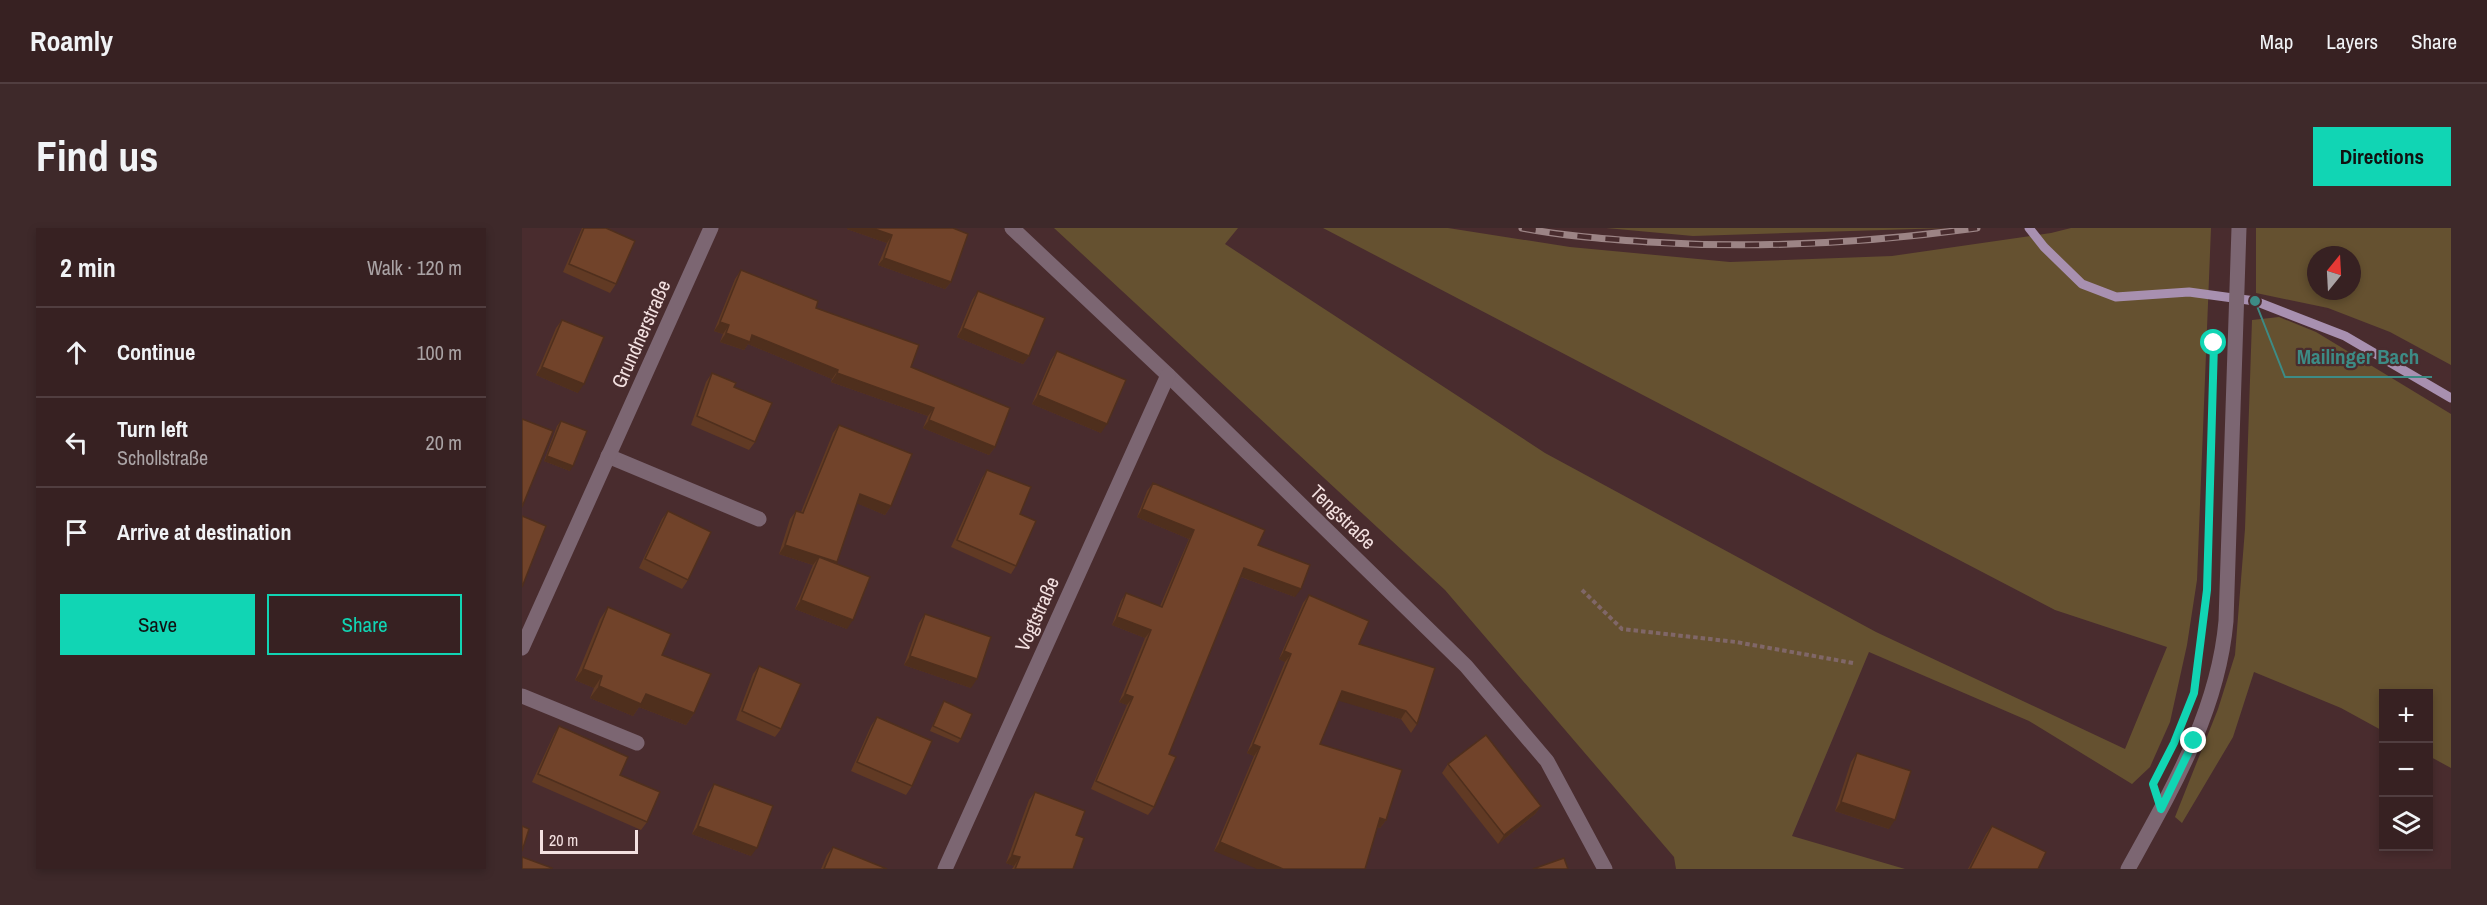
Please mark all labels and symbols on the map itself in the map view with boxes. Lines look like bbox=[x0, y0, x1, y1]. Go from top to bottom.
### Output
north arrow bbox=[2307, 246, 2361, 300]
street label: Grundnerstraße bbox=[605, 275, 676, 392]
route start bbox=[2200, 329, 2226, 355]
callout: Mailinger Bach bbox=[2285, 338, 2432, 377]
text: Mailinger Bach bbox=[2297, 342, 2419, 371]
street label: Tengstraße bbox=[1304, 478, 1382, 555]
street label: Vogtstraße bbox=[1008, 572, 1065, 656]
route end bbox=[2180, 727, 2206, 753]
scale bar bbox=[540, 827, 638, 854]

